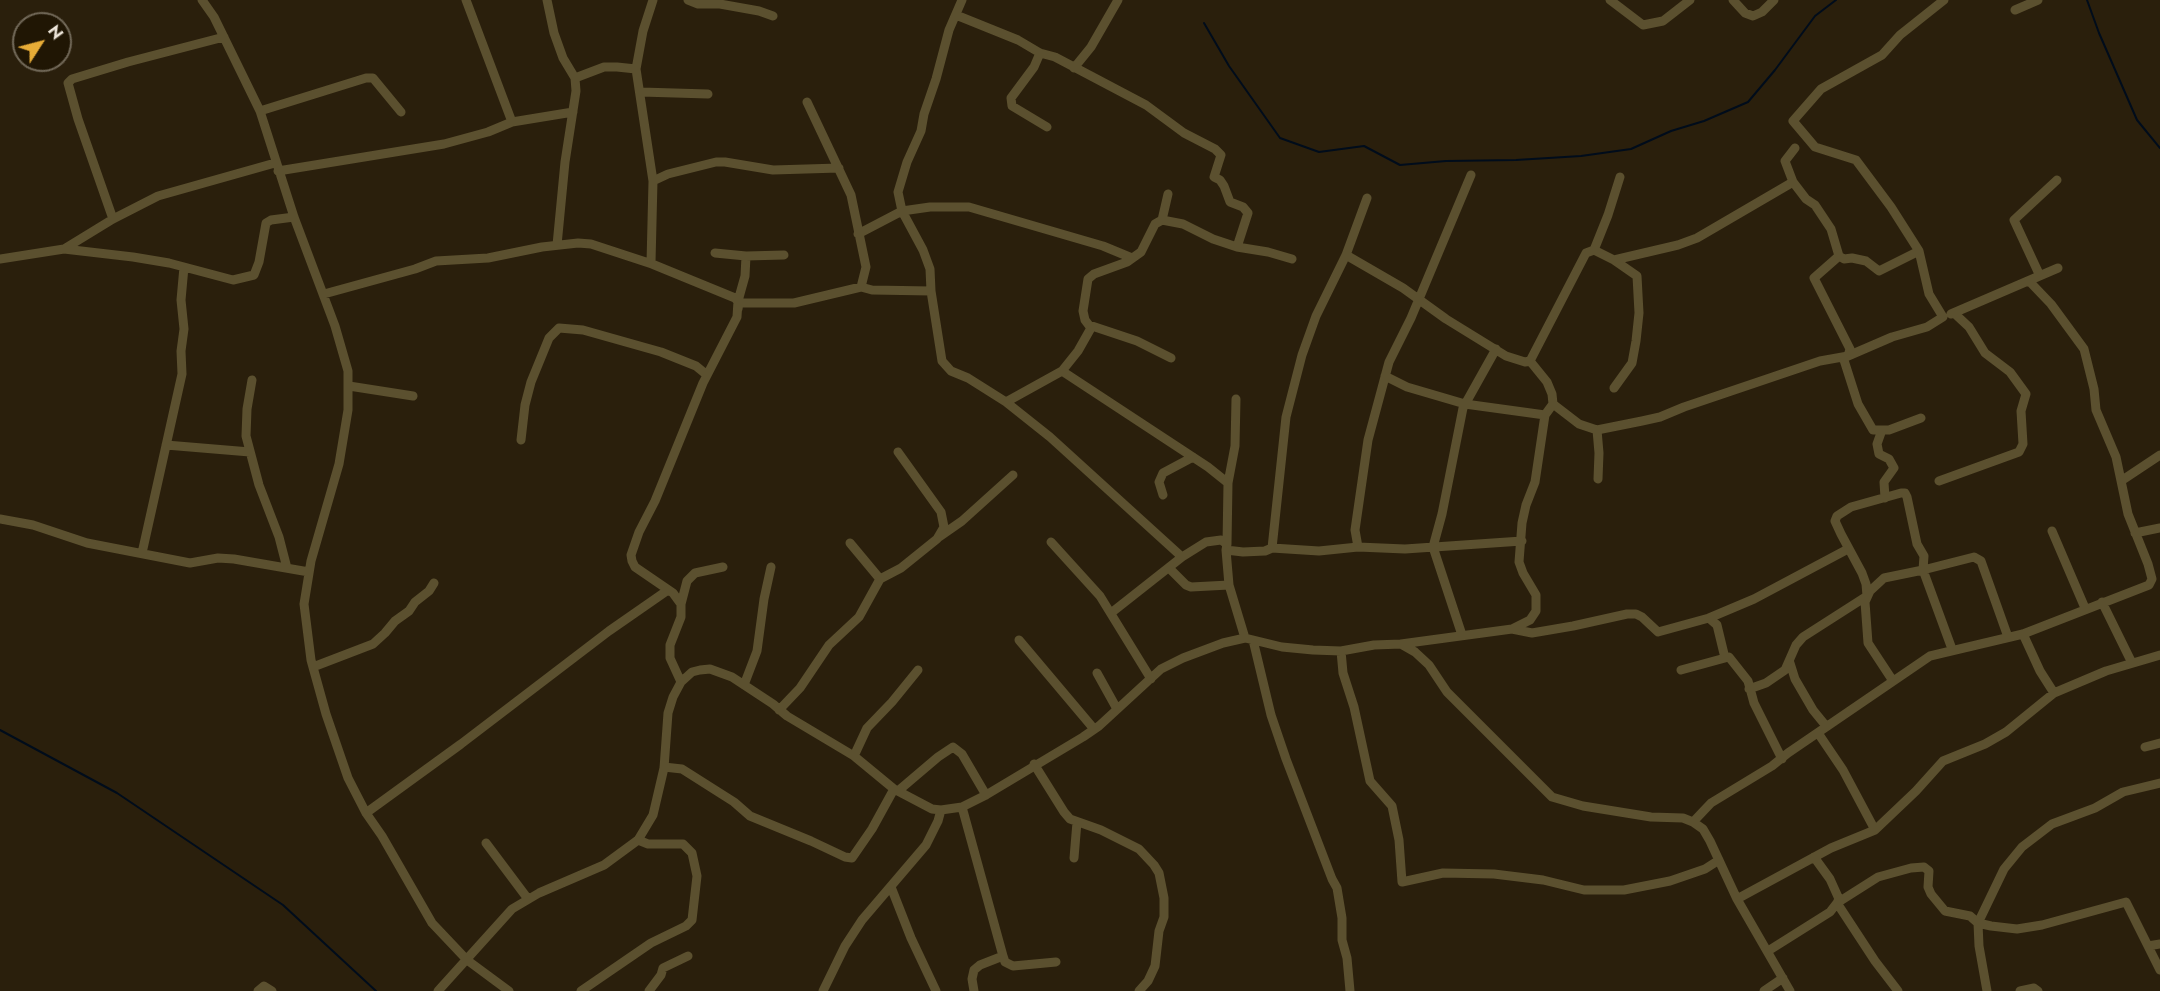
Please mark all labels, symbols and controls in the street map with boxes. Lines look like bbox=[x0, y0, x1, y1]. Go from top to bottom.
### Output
north arrow bbox=[12, 12, 72, 72]
text: N bbox=[42, 20, 68, 44]

